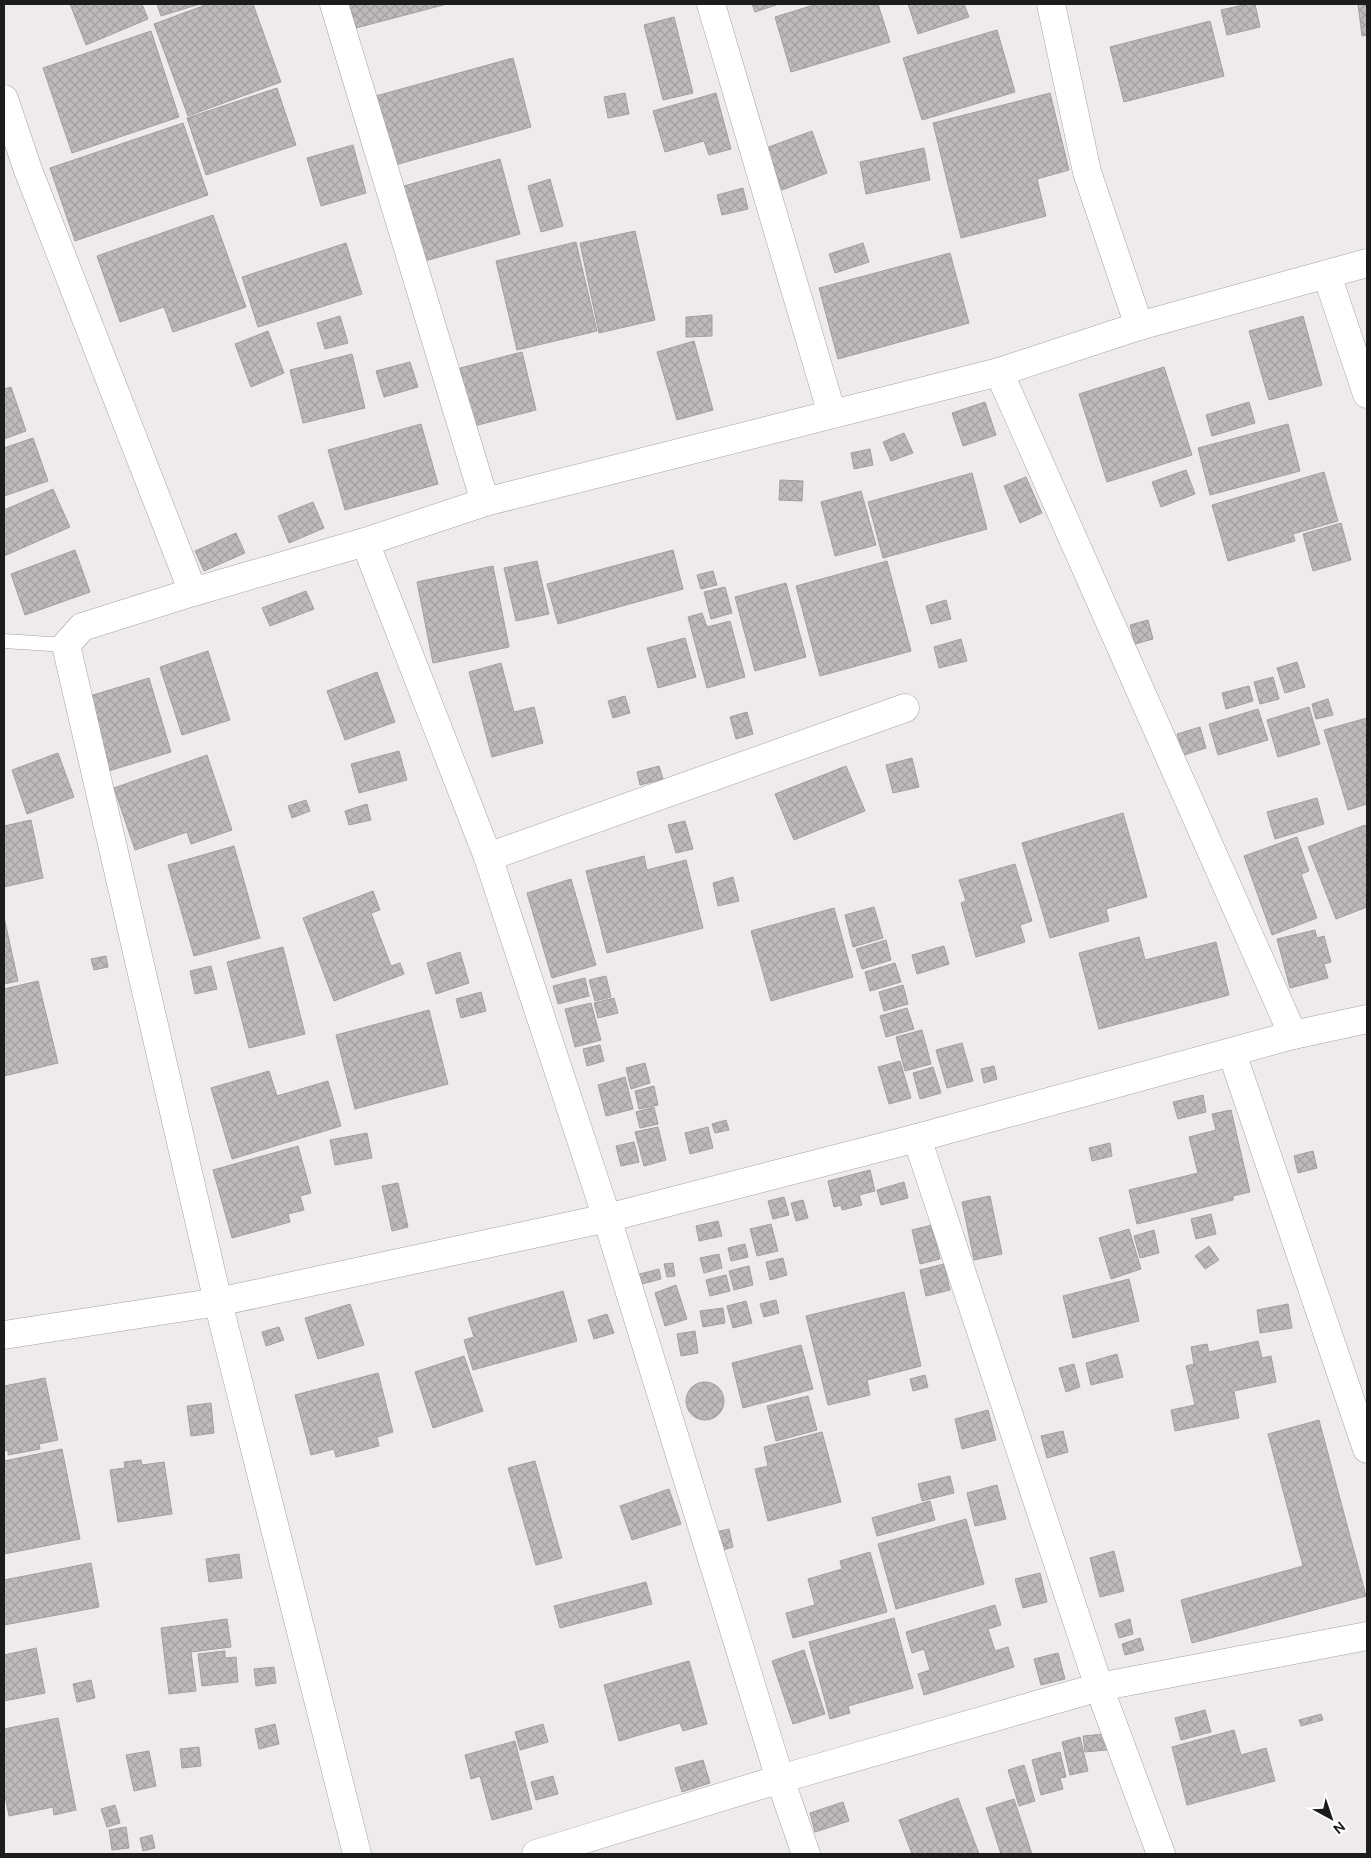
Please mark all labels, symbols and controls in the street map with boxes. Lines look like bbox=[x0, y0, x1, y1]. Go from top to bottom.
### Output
north arrow bbox=[1306, 1793, 1356, 1843]
text: N bbox=[1330, 1818, 1349, 1838]

